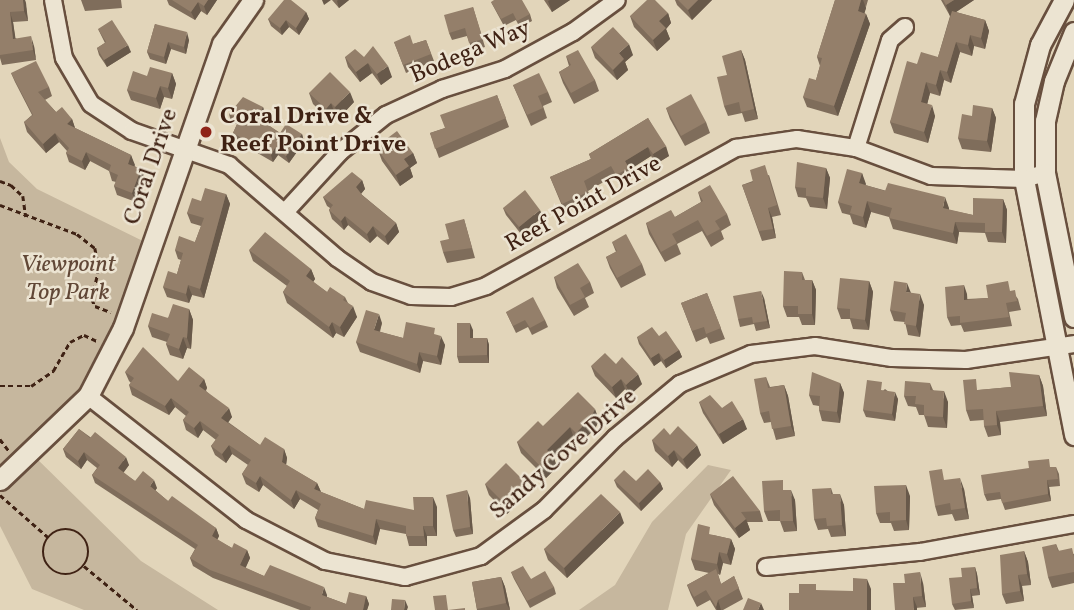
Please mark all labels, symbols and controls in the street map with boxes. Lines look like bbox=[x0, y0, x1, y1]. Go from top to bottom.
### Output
street label: Bodega Way bbox=[406, 15, 536, 91]
place label: Coral Drive & Reef Point Drive bbox=[220, 104, 404, 160]
street label: Coral Drive bbox=[119, 105, 185, 229]
marker: Coral Drive & Reef Point Drive bbox=[198, 124, 214, 140]
street label: Reef Point Drive bbox=[502, 151, 666, 259]
park label: Viewpoint Top Park bbox=[21, 252, 115, 308]
street label: Sandy Cove Drive bbox=[484, 383, 644, 527]

